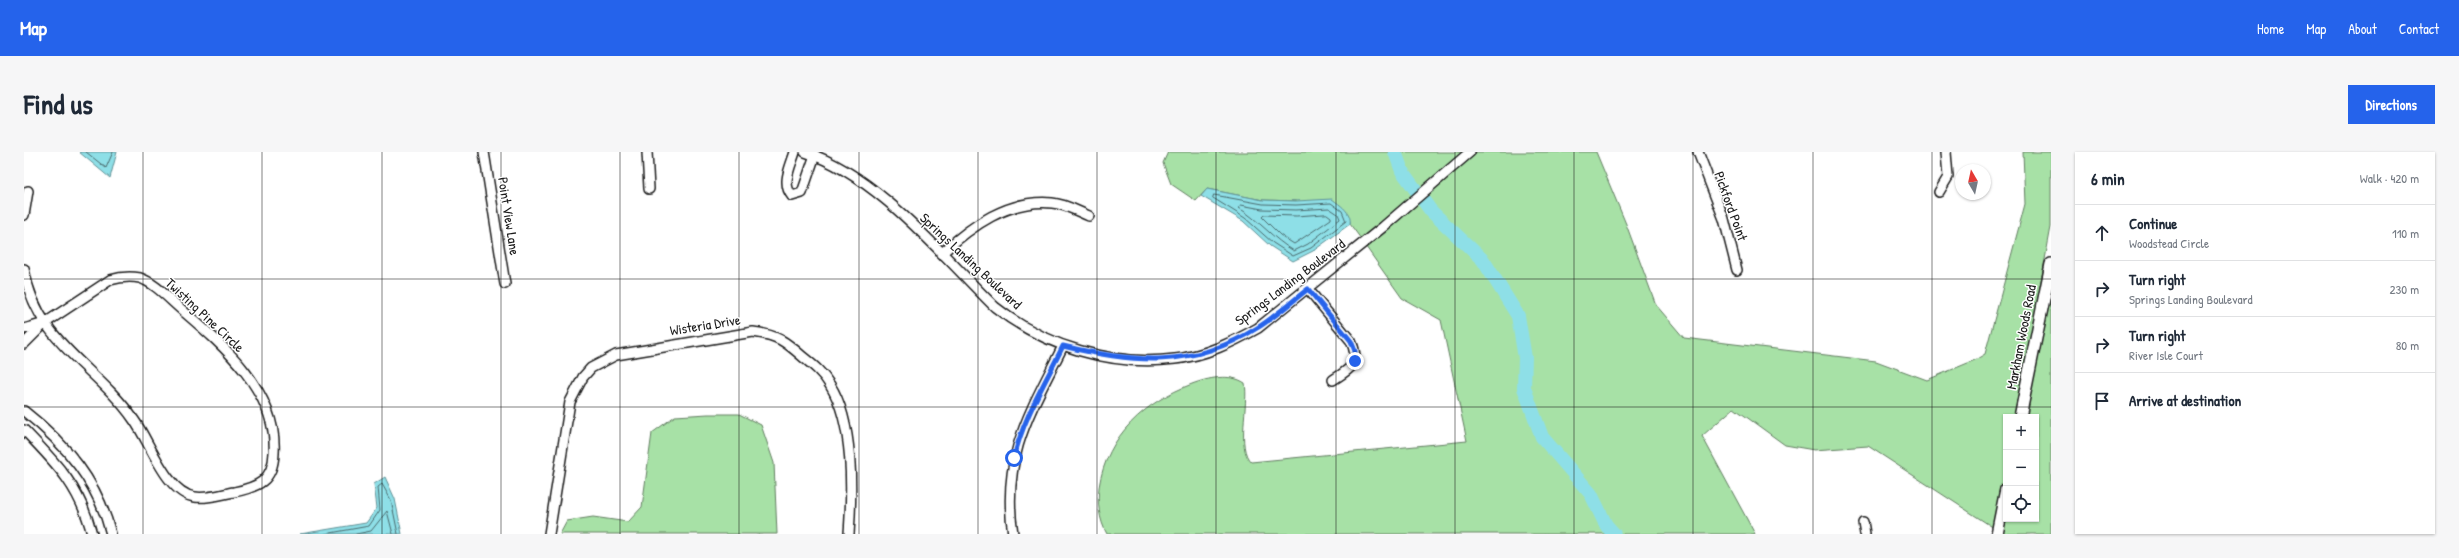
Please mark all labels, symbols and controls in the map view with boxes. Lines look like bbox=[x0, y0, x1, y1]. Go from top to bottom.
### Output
text: Map bbox=[20, 15, 47, 41]
text: Home bbox=[2257, 19, 2284, 38]
text: Map bbox=[2306, 19, 2326, 38]
text: About bbox=[2348, 19, 2377, 38]
text: Contact bbox=[2399, 19, 2439, 38]
text: Find us bbox=[24, 85, 93, 123]
button: Directions bbox=[2348, 85, 2435, 124]
north arrow bbox=[1955, 164, 1991, 200]
text: 6 min bbox=[2091, 167, 2125, 190]
street label: Pickford Point bbox=[1710, 169, 1753, 243]
text: Walk · 420 m bbox=[2360, 169, 2419, 187]
street label: Point View Lane bbox=[494, 176, 525, 257]
street label: Springs Landing Boulevard bbox=[916, 208, 1027, 314]
text: Continue bbox=[2129, 213, 2177, 234]
icon: ahead bbox=[2091, 222, 2113, 244]
text: 110 m bbox=[2392, 224, 2419, 242]
street label: Springs Landing Boulevard bbox=[1231, 234, 1350, 330]
text: Woodstead Circle bbox=[2129, 234, 2209, 252]
text: Turn right bbox=[2129, 269, 2185, 290]
street label: Twisting Pine Circle bbox=[161, 273, 249, 357]
icon: right bbox=[2091, 278, 2113, 300]
text: 230 m bbox=[2389, 280, 2419, 298]
street label: Markham Woods Road bbox=[2001, 283, 2040, 391]
text: Springs Landing Boulevard bbox=[2129, 290, 2253, 308]
street label: Wisteria Drive bbox=[668, 309, 742, 339]
text: Turn right bbox=[2129, 325, 2185, 346]
icon: right bbox=[2091, 334, 2113, 356]
text: 80 m bbox=[2396, 336, 2419, 354]
text: River Isle Court bbox=[2129, 346, 2203, 364]
route end bbox=[1346, 352, 1364, 370]
icon: arrive bbox=[2091, 390, 2113, 412]
text: Arrive at destination bbox=[2129, 390, 2241, 411]
map controls bbox=[2003, 414, 2039, 522]
button: + bbox=[2003, 414, 2039, 450]
route start bbox=[1005, 449, 1023, 467]
button: − bbox=[2003, 450, 2039, 486]
button: locate bbox=[2003, 486, 2039, 522]

